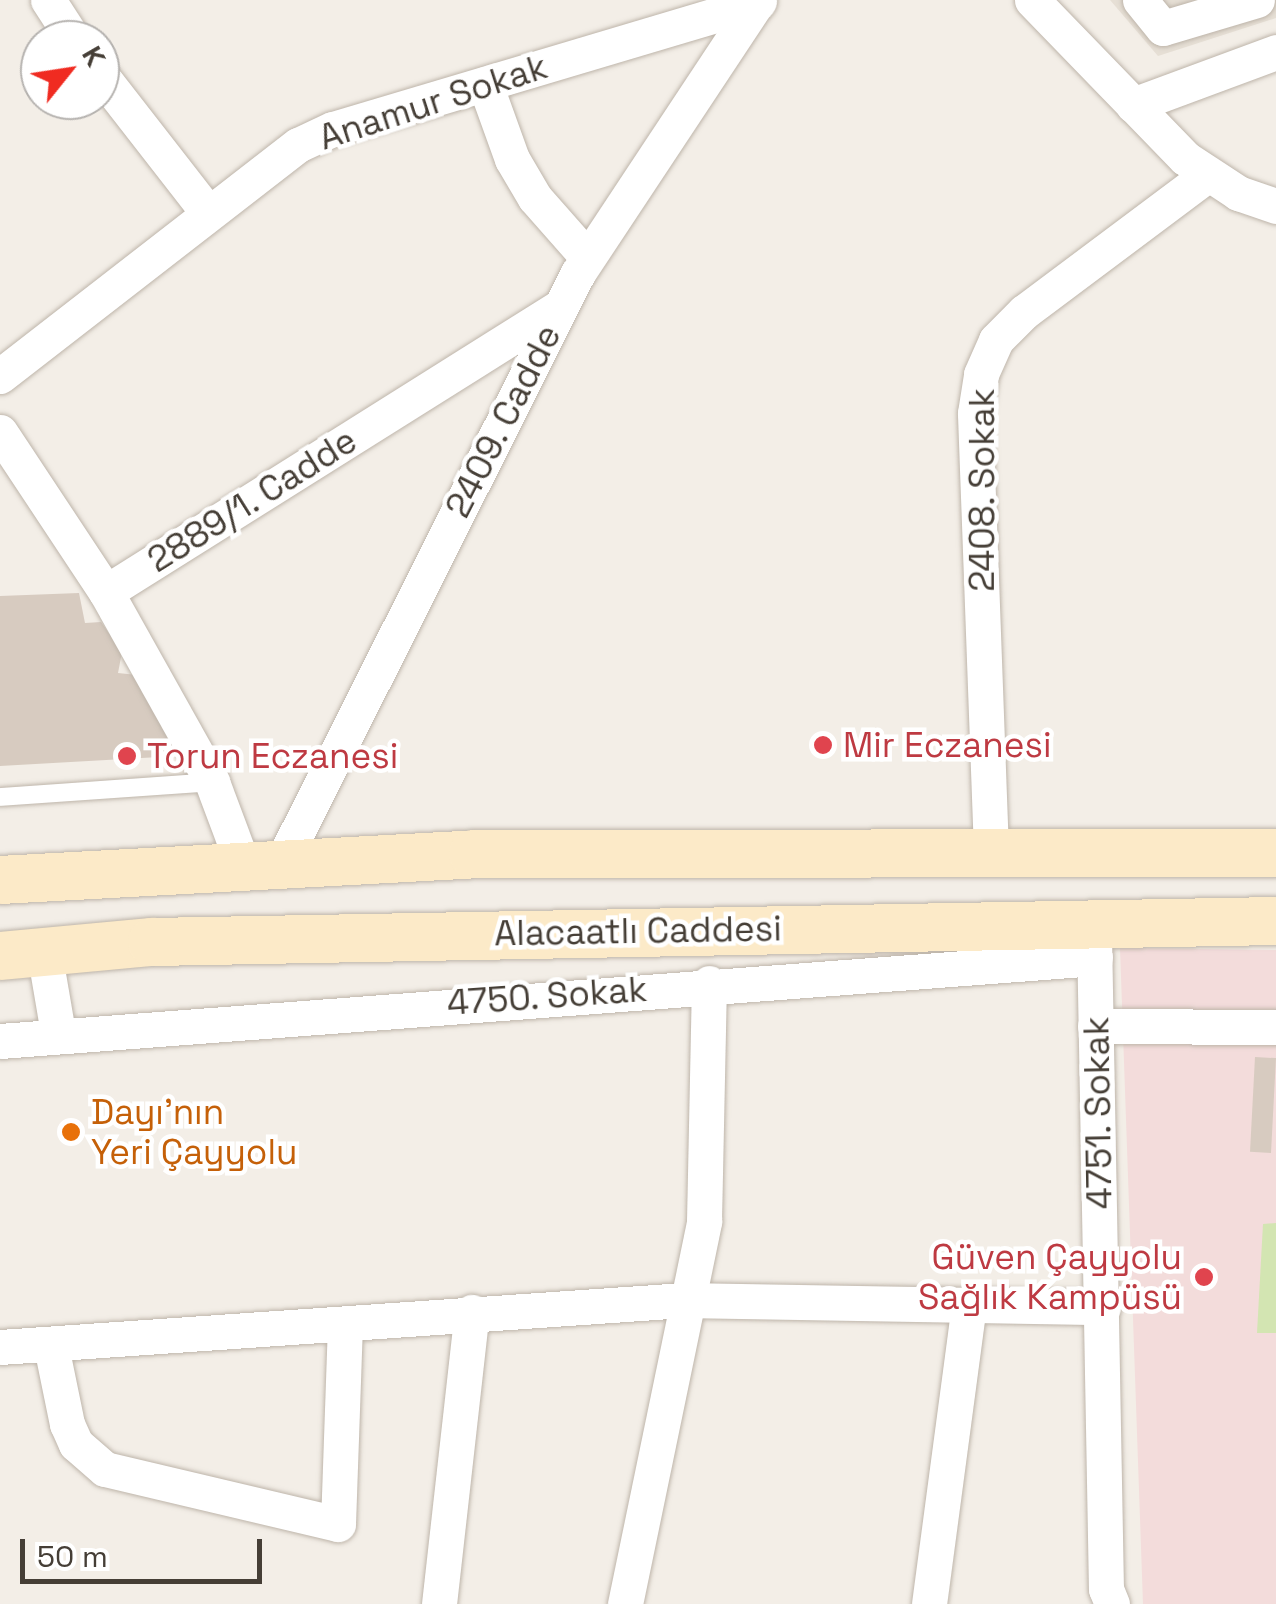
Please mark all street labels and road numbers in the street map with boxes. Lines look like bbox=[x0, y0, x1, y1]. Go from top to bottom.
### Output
street label: Anamur Sokak bbox=[314, 45, 552, 159]
street label: 2409. Cadde bbox=[436, 317, 570, 525]
street label: 2408. Sokak bbox=[961, 388, 1003, 592]
street label: 2889/1. Cadde bbox=[139, 419, 365, 581]
street label: Alacaatlı Caddesi bbox=[494, 907, 782, 955]
street label: 4750. Sokak bbox=[445, 968, 649, 1024]
street label: 4751. Sokak bbox=[1075, 1016, 1121, 1210]

